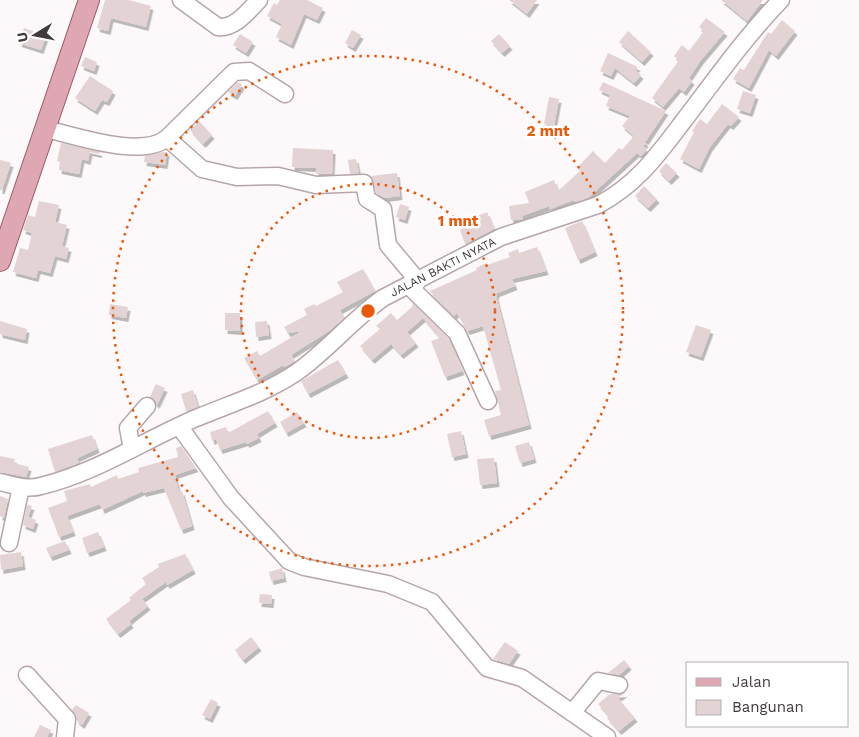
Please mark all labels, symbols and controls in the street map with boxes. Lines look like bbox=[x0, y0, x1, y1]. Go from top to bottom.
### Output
north arrow bbox=[10, 10, 60, 60]
text: U bbox=[13, 31, 31, 44]
text: 2 mnt bbox=[526, 122, 570, 140]
text: 1 mnt bbox=[438, 212, 479, 230]
street label: JALAN BAKTI NYATA bbox=[388, 234, 498, 300]
centre of rings bbox=[359, 302, 377, 320]
legend bbox=[686, 662, 849, 727]
text: Jalan bbox=[732, 673, 771, 691]
text: Bangunan bbox=[732, 698, 804, 716]

